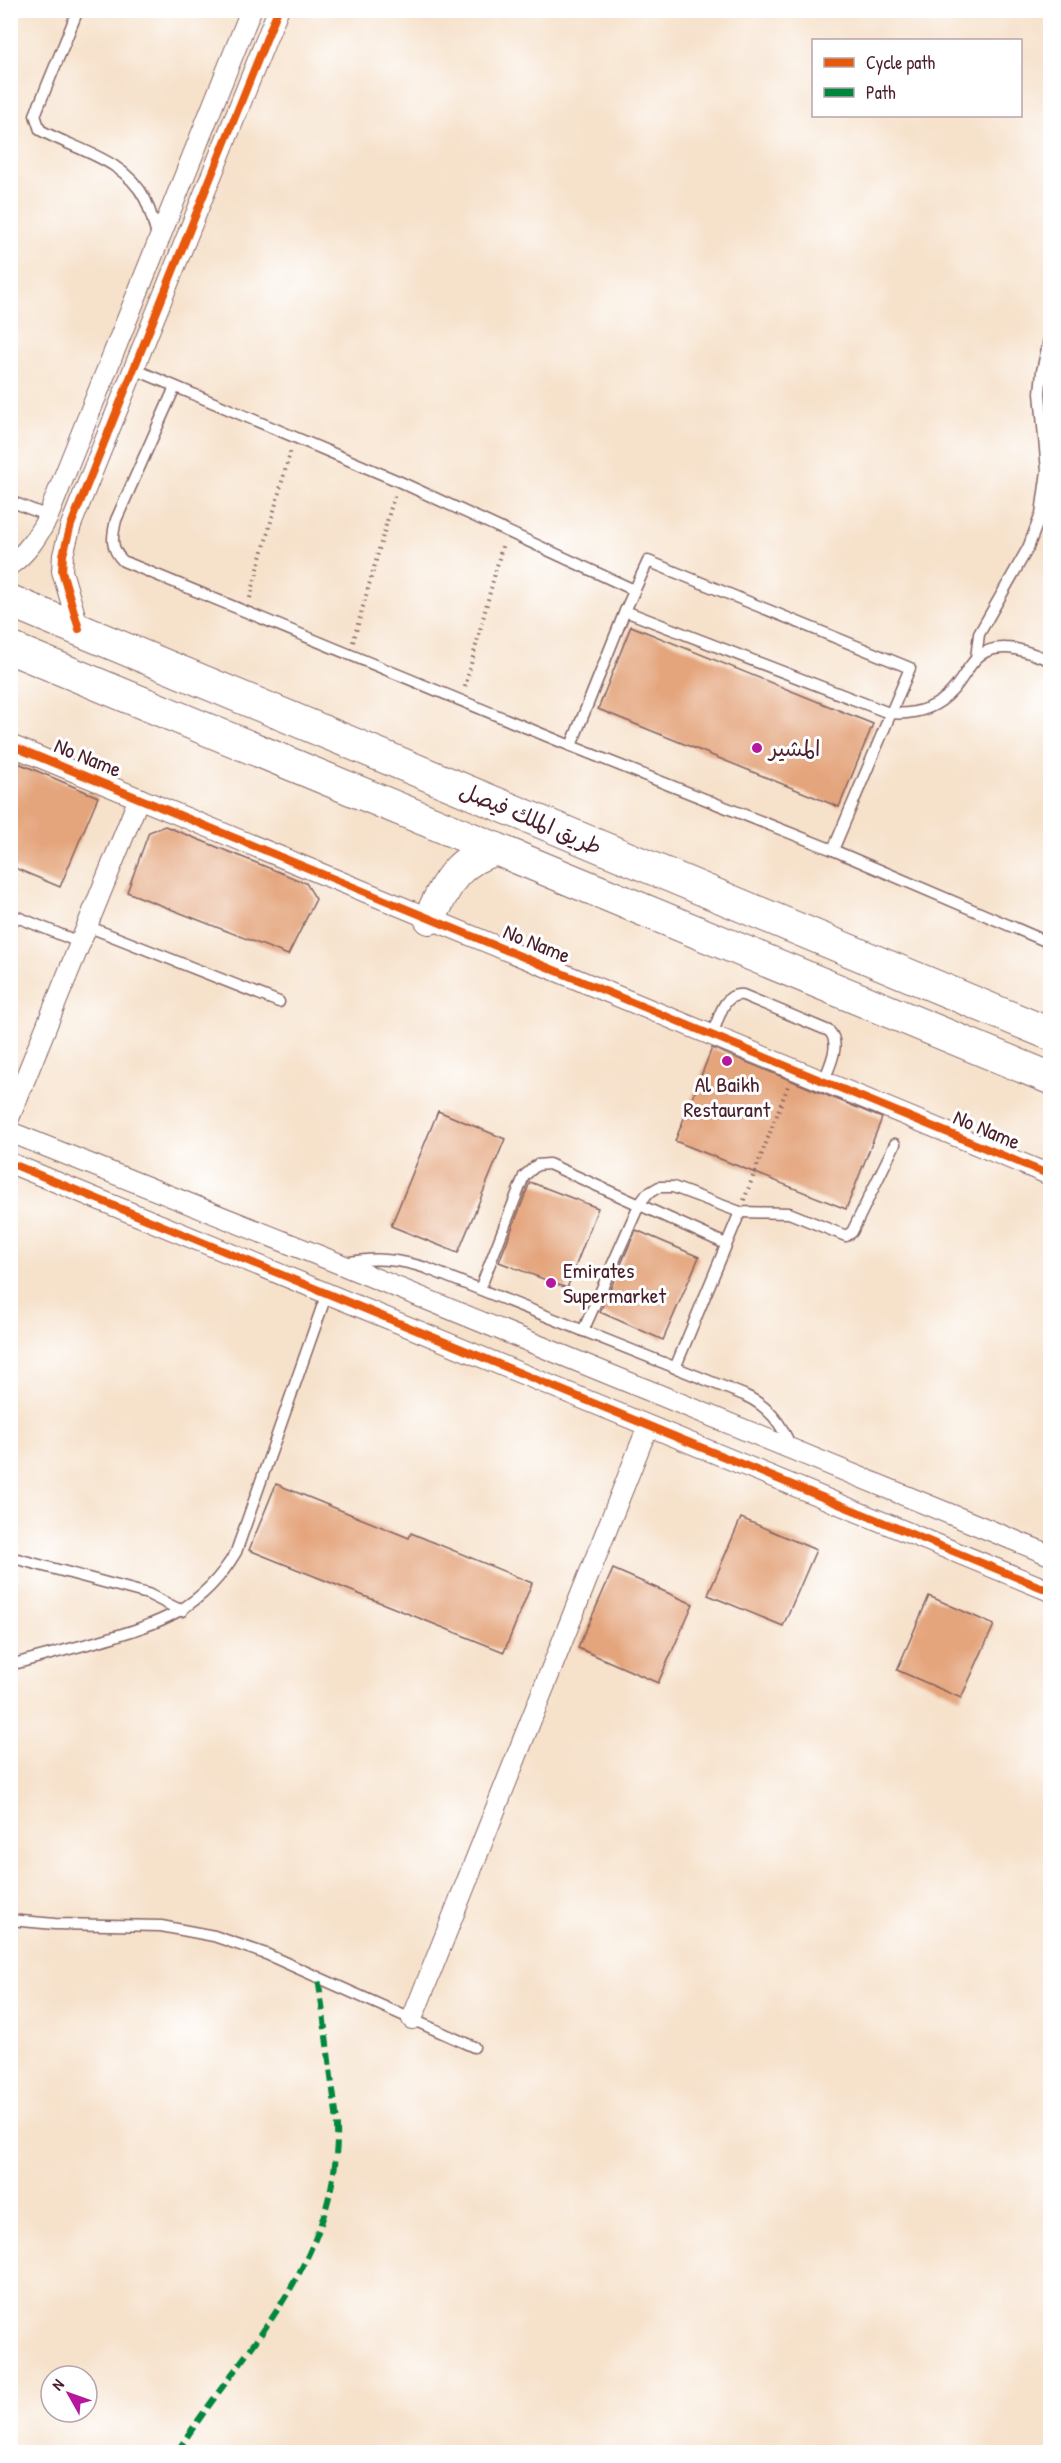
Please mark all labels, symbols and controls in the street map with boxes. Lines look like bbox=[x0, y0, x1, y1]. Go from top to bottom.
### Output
legend bbox=[812, 39, 1022, 117]
text: Cycle path bbox=[866, 50, 936, 75]
text: Path bbox=[866, 80, 896, 105]
street label: No Name bbox=[50, 730, 126, 784]
place label: المشير bbox=[767, 733, 820, 763]
marker: المشير bbox=[750, 741, 764, 755]
street label: طريق الملك فيصل bbox=[455, 775, 607, 861]
street label: No Name bbox=[499, 916, 575, 970]
marker: Al Baikh Restaurant bbox=[720, 1054, 734, 1068]
place label: Al Baikh Restaurant bbox=[684, 1069, 771, 1124]
street label: No Name bbox=[949, 1102, 1025, 1157]
place label: Emirates Supermarket bbox=[563, 1255, 666, 1310]
marker: Emirates Supermarket bbox=[544, 1276, 558, 1290]
north arrow bbox=[39, 2364, 99, 2424]
text: N bbox=[46, 2374, 69, 2395]

